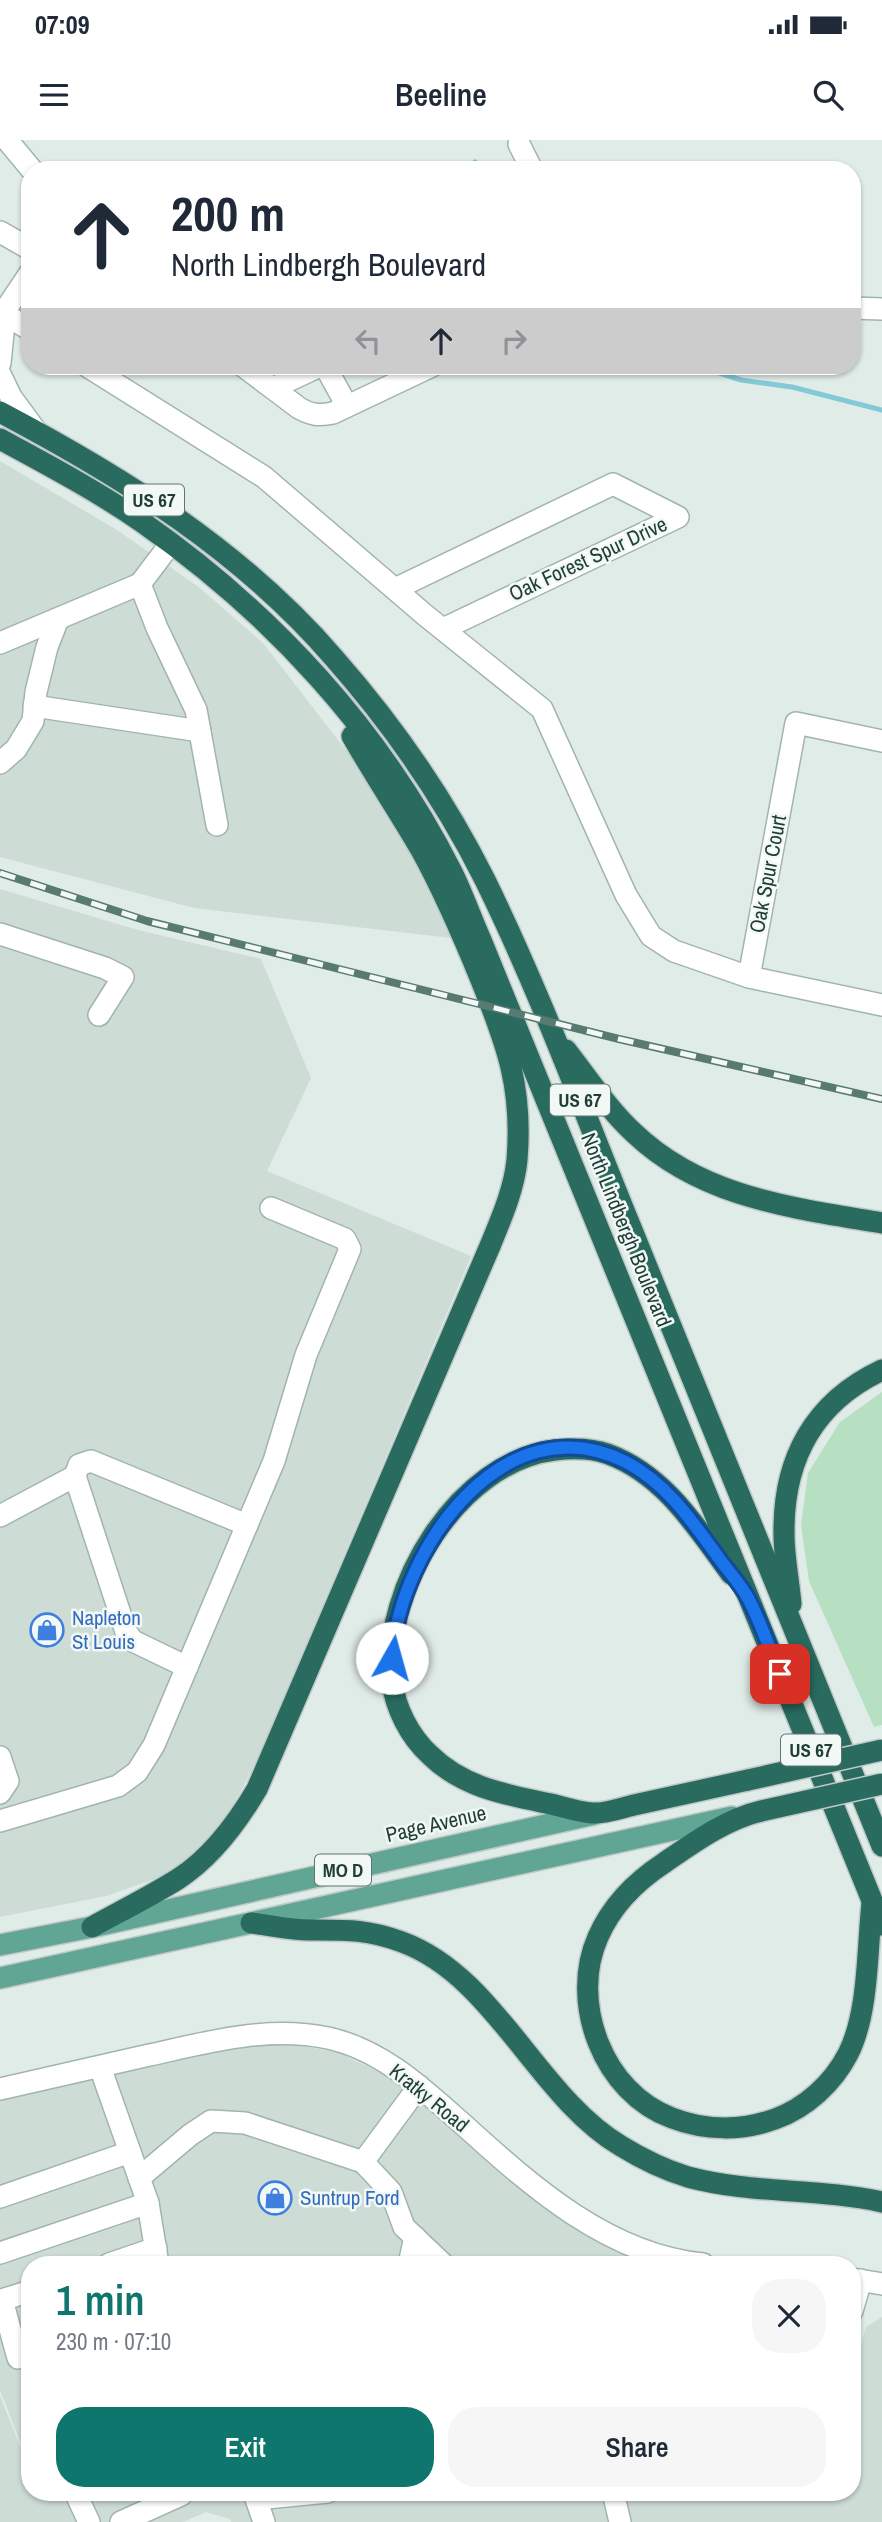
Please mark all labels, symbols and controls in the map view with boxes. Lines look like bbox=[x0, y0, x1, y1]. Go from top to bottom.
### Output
text: 07:09 bbox=[35, 7, 90, 42]
text: Beeline bbox=[395, 73, 487, 116]
icon: menu bbox=[35, 76, 73, 114]
icon: search bbox=[809, 76, 847, 114]
text: 200 m bbox=[171, 180, 285, 246]
icon: ahead bbox=[56, 189, 147, 280]
text: North Lindbergh Boulevard bbox=[171, 243, 486, 286]
icon: left bbox=[349, 322, 387, 360]
icon: ahead bbox=[422, 322, 460, 360]
icon: right bbox=[495, 322, 533, 360]
road number: US 67 bbox=[124, 484, 184, 516]
street label: Oak Forest Spur Drive bbox=[504, 509, 672, 608]
street label: Oak Spur Court bbox=[742, 812, 793, 935]
road number: US 67 bbox=[550, 1084, 610, 1116]
street label: North Lindbergh Boulevard bbox=[574, 1129, 679, 1331]
place label: Napleton St Louis bbox=[72, 1603, 141, 1656]
shop icon: Napleton St Louis bbox=[28, 1611, 66, 1649]
position arrow bbox=[355, 1621, 429, 1695]
pin bbox=[750, 1644, 810, 1704]
icon: arrive bbox=[761, 1655, 799, 1693]
road number: US 67 bbox=[781, 1734, 841, 1766]
street label: Page Avenue bbox=[383, 1798, 489, 1849]
road number: MO D bbox=[315, 1854, 371, 1886]
street label: Kratky Road bbox=[383, 2057, 475, 2139]
shop icon: Suntrup Ford bbox=[256, 2179, 294, 2217]
place label: Suntrup Ford bbox=[300, 2183, 400, 2212]
text: 1 min bbox=[56, 2272, 145, 2328]
button: close bbox=[752, 2279, 826, 2353]
text: 230 m · 07:10 bbox=[56, 2326, 171, 2357]
button: Exit bbox=[56, 2407, 434, 2487]
button: Share bbox=[448, 2407, 826, 2487]

